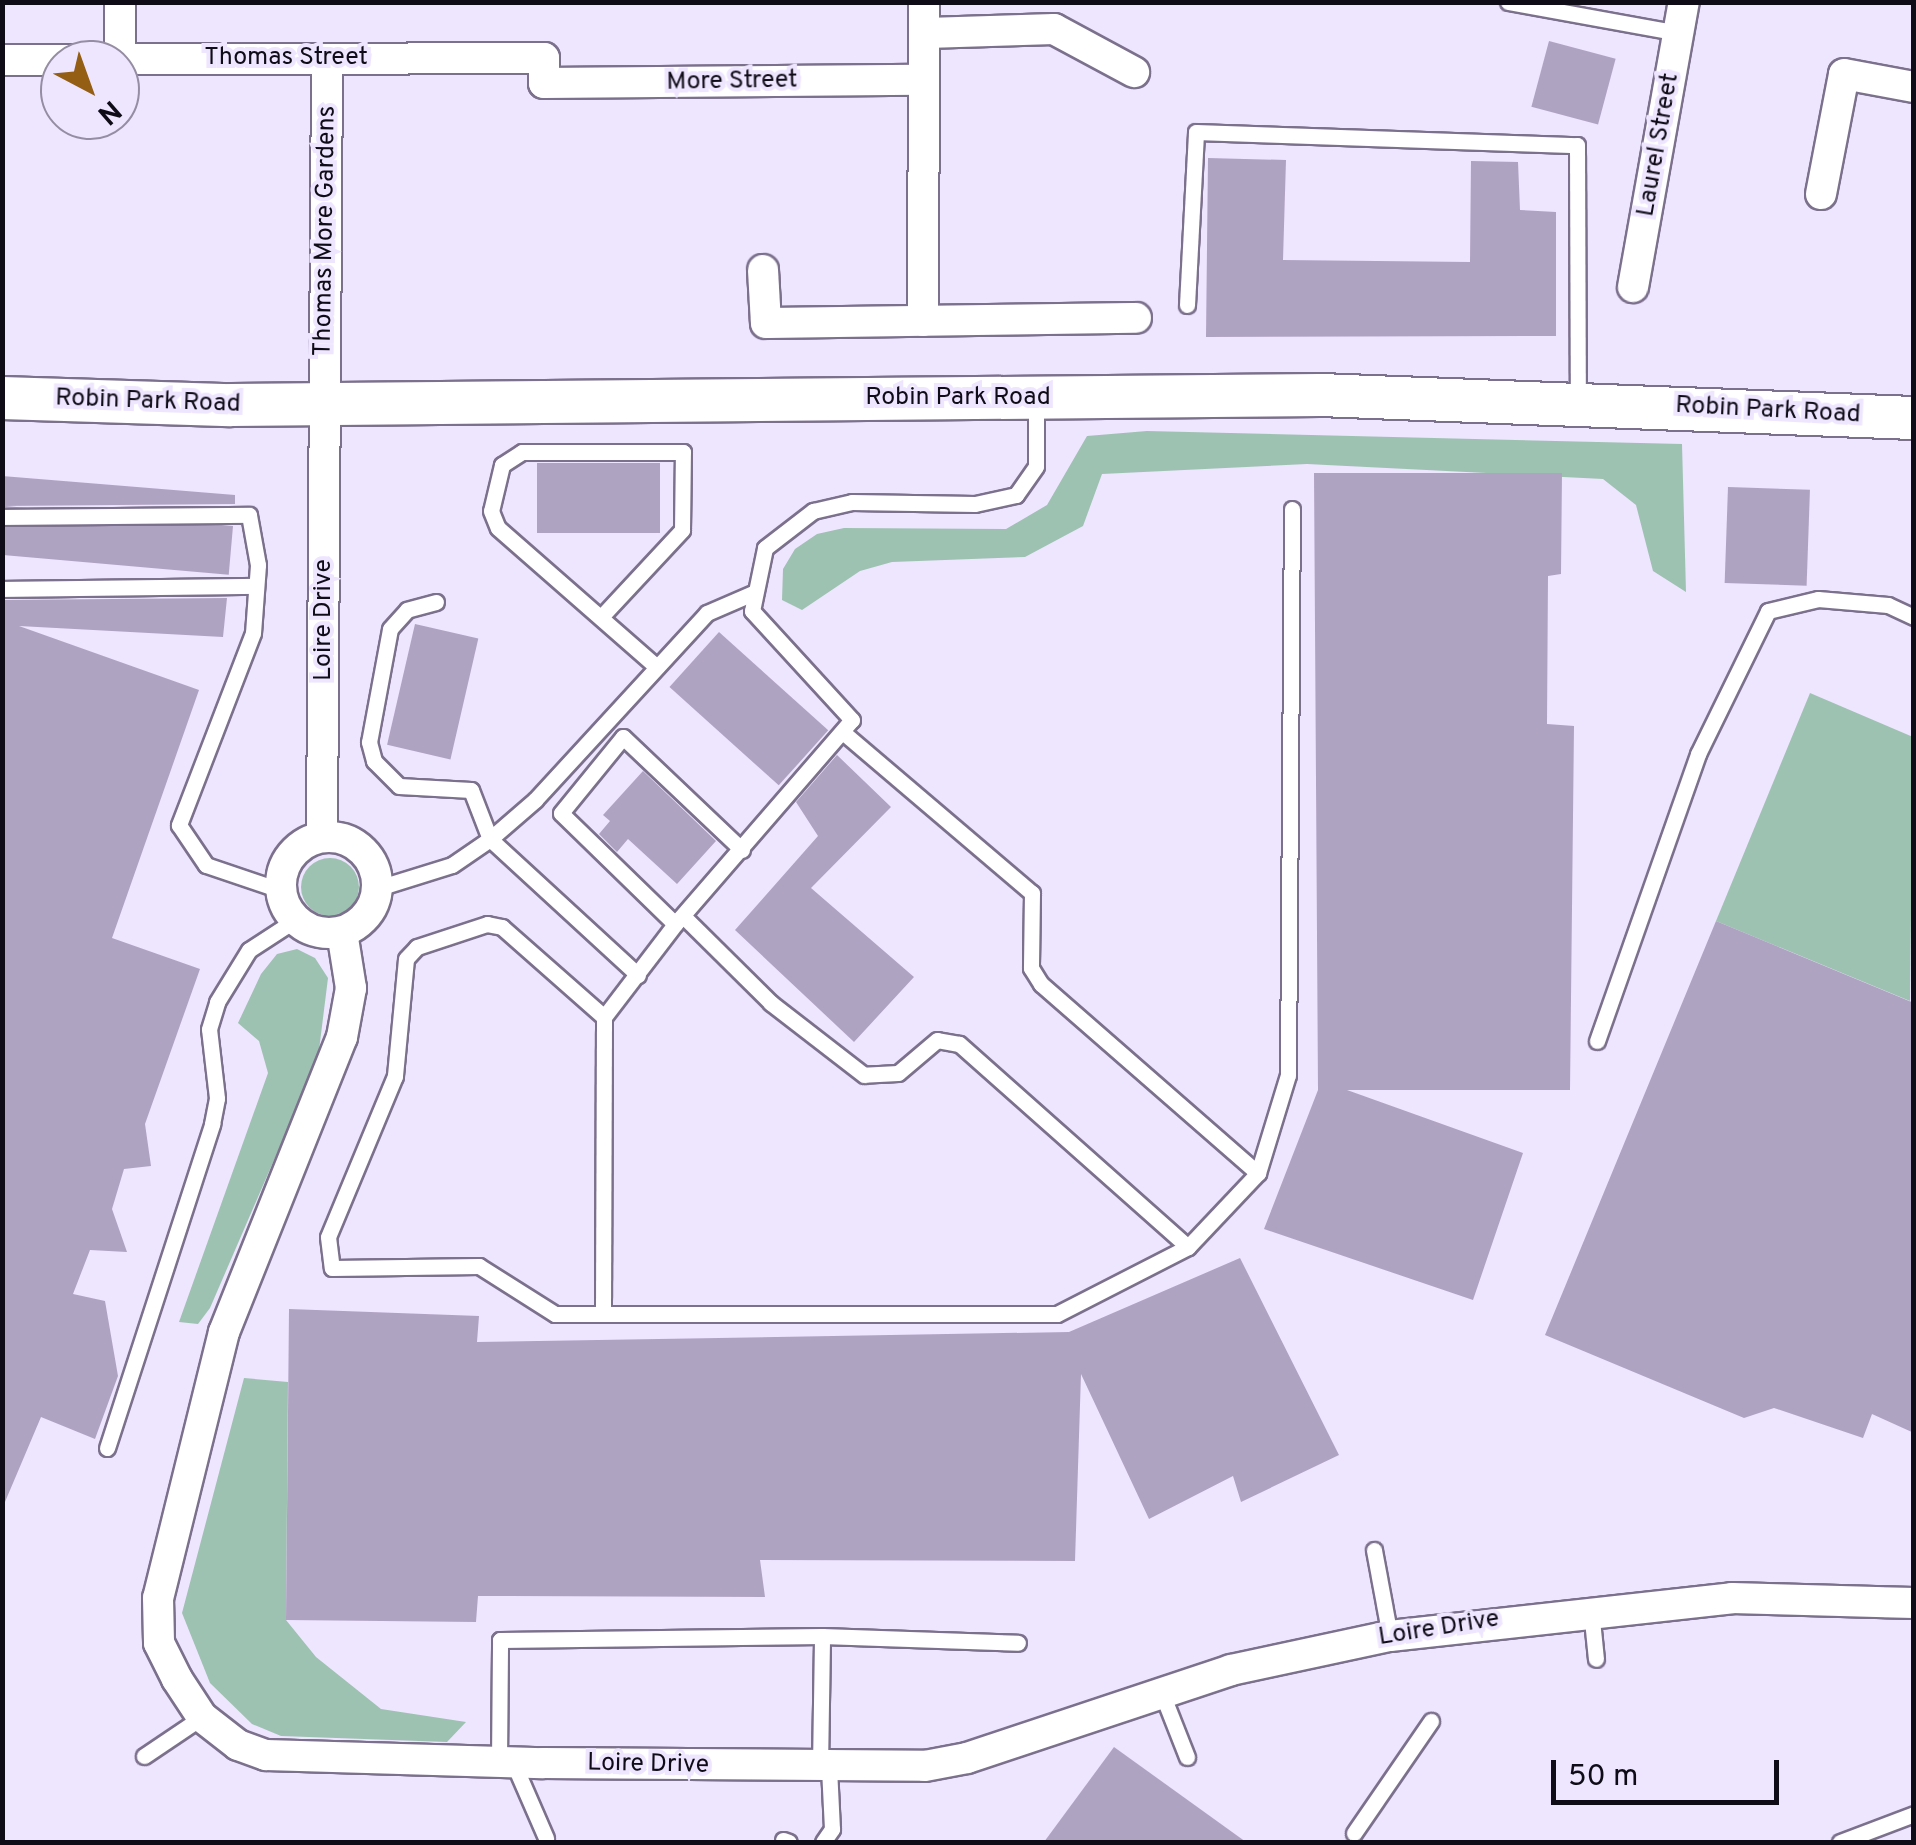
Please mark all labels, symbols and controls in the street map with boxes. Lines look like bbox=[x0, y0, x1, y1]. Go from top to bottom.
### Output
north arrow bbox=[40, 40, 140, 140]
street label: Thomas Street bbox=[204, 43, 368, 73]
street label: More Street bbox=[666, 66, 798, 98]
street label: Laurel Street bbox=[1632, 71, 1686, 219]
text: N bbox=[89, 91, 128, 131]
street label: Thomas More Gardens bbox=[309, 105, 343, 357]
street label: Robin Park Road bbox=[865, 383, 1051, 413]
street label: Robin Park Road bbox=[55, 384, 241, 420]
street label: Robin Park Road bbox=[1675, 391, 1861, 431]
street label: Loire Drive bbox=[309, 559, 339, 681]
street label: Loire Drive bbox=[1376, 1605, 1502, 1653]
scale bar bbox=[1556, 1740, 1784, 1802]
street label: Loire Drive bbox=[587, 1749, 709, 1781]
text: 50 m bbox=[1568, 1759, 1638, 1796]

